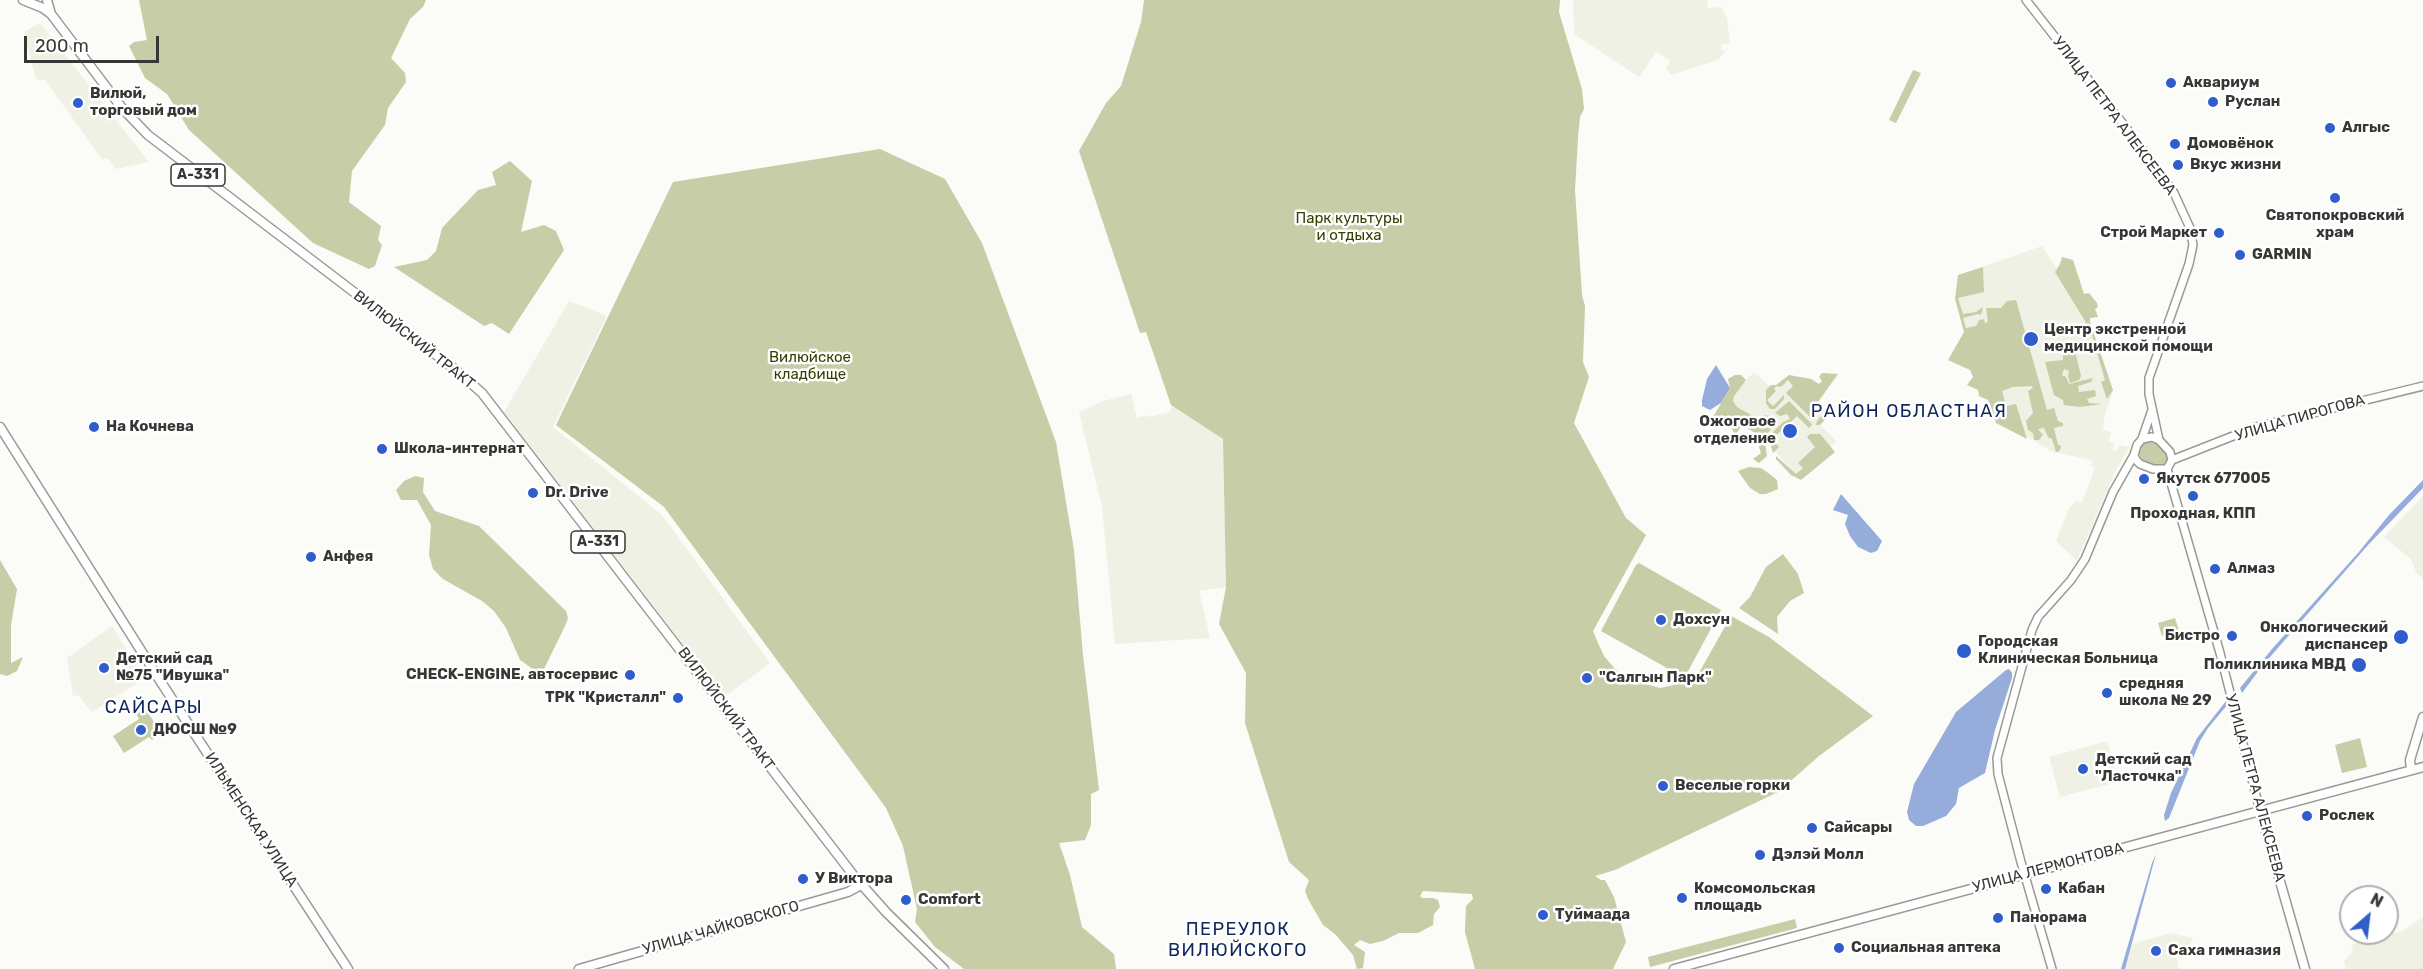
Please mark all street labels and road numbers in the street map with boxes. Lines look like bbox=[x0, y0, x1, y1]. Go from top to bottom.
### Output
street label: УЛИЦА ПЕТРА АЛЕКСЕЕВА bbox=[2049, 33, 2179, 199]
road number: А-331 bbox=[171, 164, 225, 186]
street label: ВИЛЮЙСКИЙ ТРАКТ bbox=[350, 287, 478, 393]
street label: УЛИЦА ПИРОГОВА bbox=[2233, 391, 2367, 445]
road number: А-331 bbox=[571, 531, 625, 553]
street label: ВИЛЮЙСКИЙ ТРАКТ bbox=[674, 644, 778, 774]
street label: УЛИЦА ПЕТРА АЛЕКСЕЕВА bbox=[2221, 692, 2289, 884]
street label: ИЛЬМЕНСКАЯ УЛИЦА bbox=[201, 749, 301, 891]
street label: УЛИЦА ЛЕРМОНТОВА bbox=[1970, 839, 2126, 897]
street label: УЛИЦА ЧАЙКОВСКОГО bbox=[641, 897, 801, 959]

